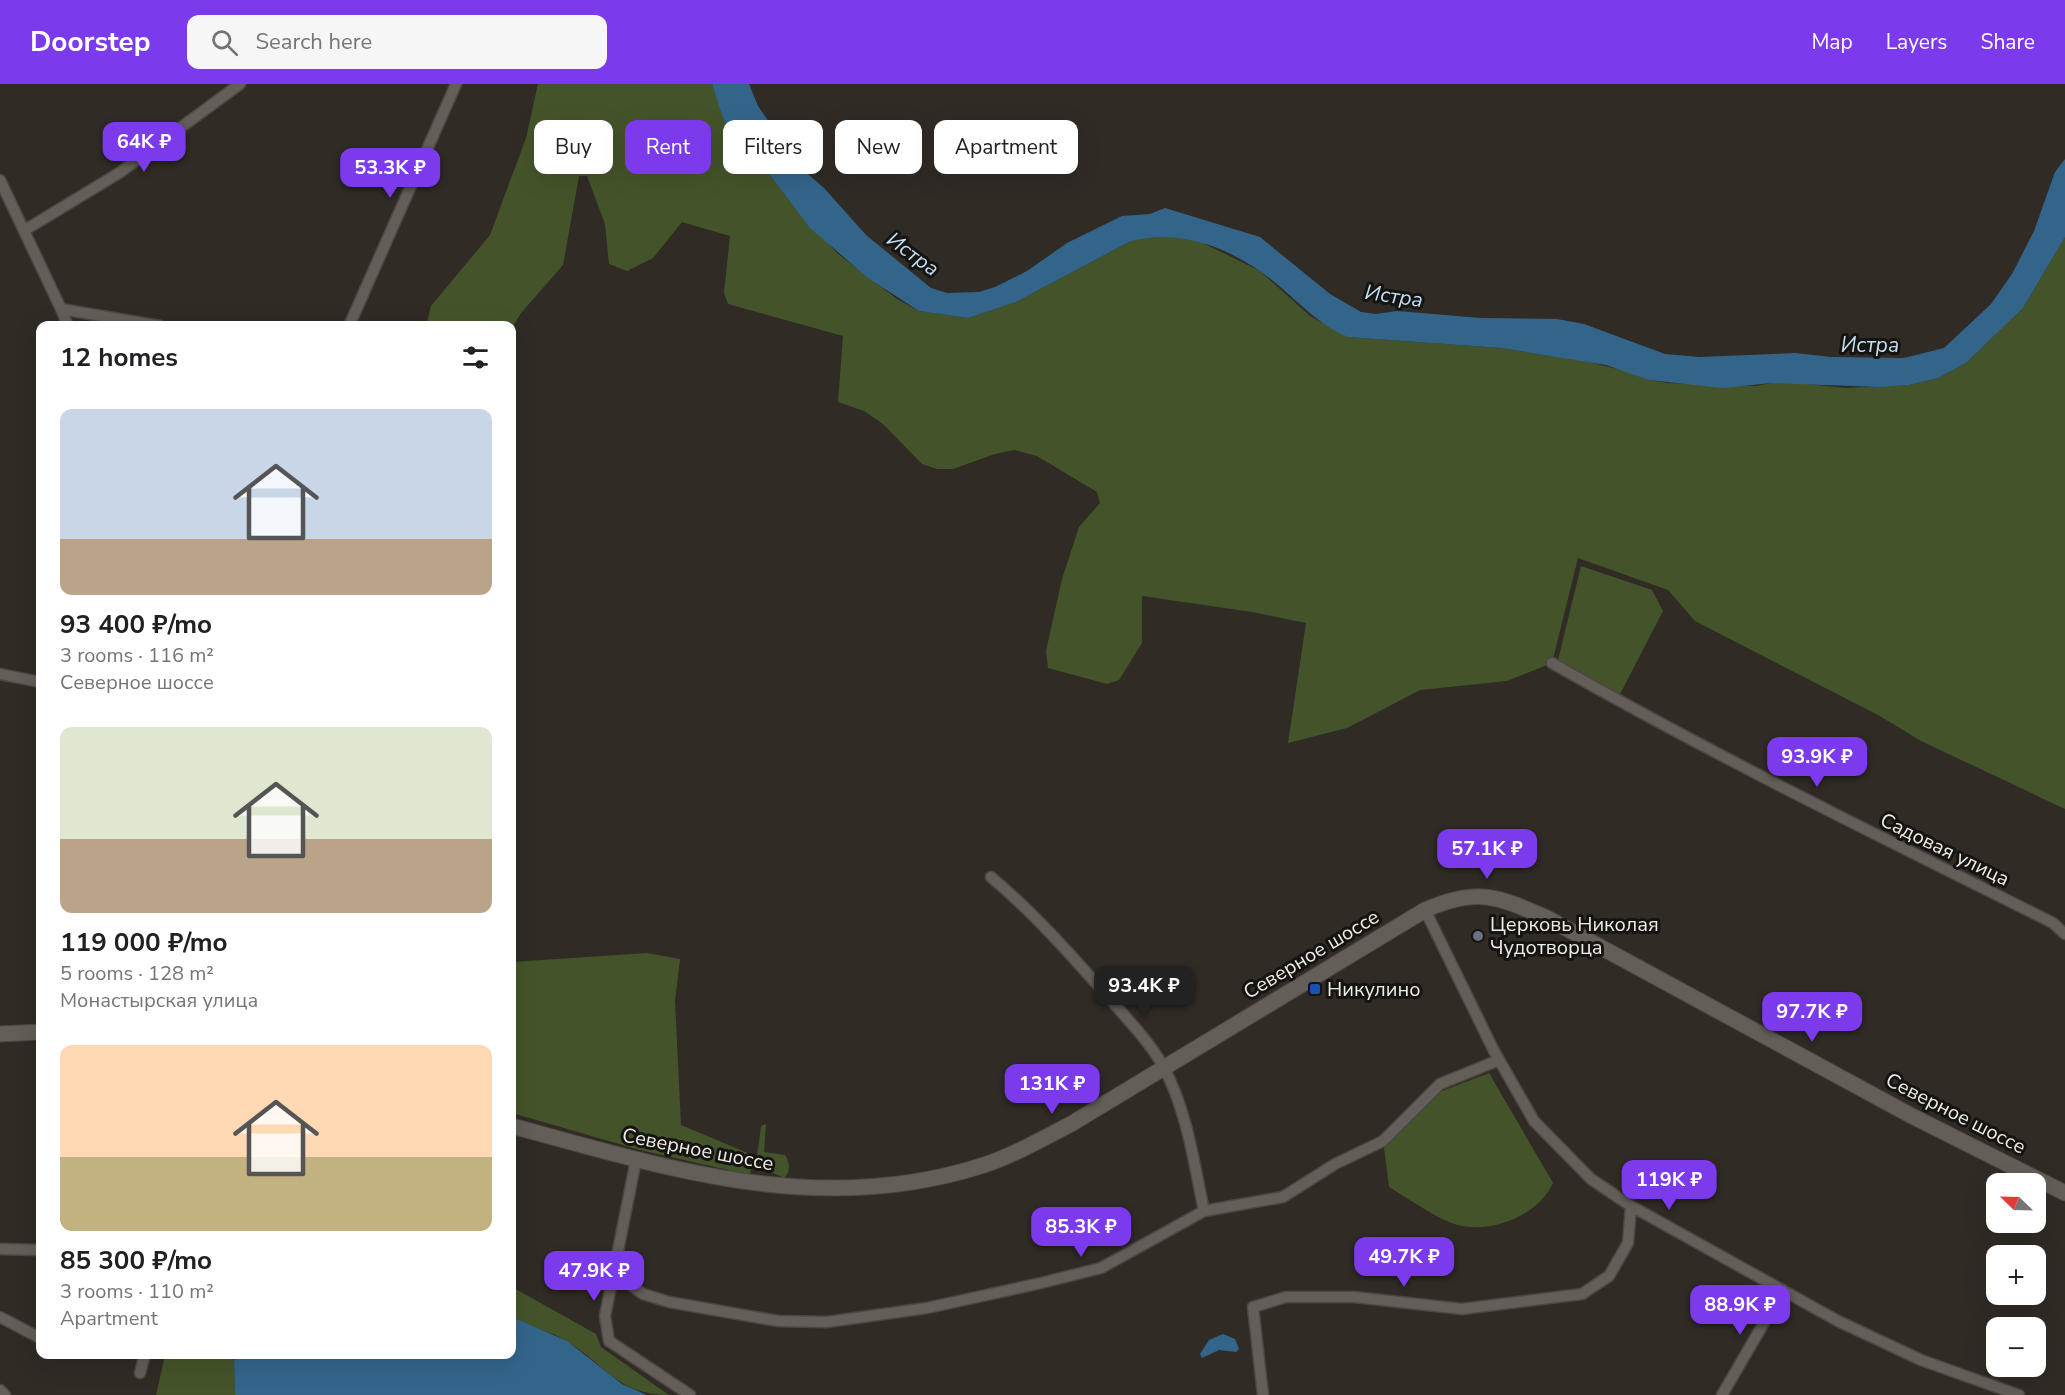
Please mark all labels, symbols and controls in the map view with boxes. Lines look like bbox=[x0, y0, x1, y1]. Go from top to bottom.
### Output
search box bbox=[187, 15, 607, 69]
text: Doorstep bbox=[30, 23, 151, 61]
icon: search bbox=[208, 26, 241, 59]
text: Search here bbox=[256, 27, 372, 57]
text: Map bbox=[1811, 28, 1853, 56]
text: Layers bbox=[1886, 28, 1947, 56]
text: Share bbox=[1980, 28, 2035, 56]
chip: Buy bbox=[534, 120, 613, 174]
chip: Rent bbox=[625, 120, 711, 174]
chip: Filters bbox=[723, 120, 823, 174]
chip: New bbox=[835, 120, 922, 174]
chip: Apartment bbox=[934, 120, 1078, 174]
pin: 64K ₽ bbox=[102, 122, 186, 173]
text: 64K ₽ bbox=[117, 128, 171, 155]
pin: 53.3K ₽ bbox=[335, 148, 445, 199]
text: 53.3K ₽ bbox=[354, 154, 426, 181]
water label: Истра bbox=[881, 225, 945, 283]
water label: Истра bbox=[1363, 278, 1425, 314]
water label: Истра bbox=[1841, 331, 1899, 359]
text: 12 homes bbox=[60, 340, 178, 375]
icon: filters bbox=[459, 341, 492, 374]
icon: home bbox=[222, 448, 330, 556]
text: 93 400 ₽/mo bbox=[60, 607, 212, 642]
text: 3 rooms · 116 m² bbox=[60, 642, 214, 669]
text: Северное шоссе bbox=[60, 669, 214, 696]
pin: 93.9K ₽ bbox=[1762, 737, 1872, 788]
text: 93.9K ₽ bbox=[1781, 743, 1853, 770]
icon: home bbox=[222, 766, 330, 874]
street label: Садовая улица bbox=[1876, 806, 2014, 892]
pin: 57.1K ₽ bbox=[1432, 829, 1542, 880]
text: 57.1K ₽ bbox=[1451, 835, 1523, 862]
street label: Северное шоссе bbox=[1238, 903, 1384, 1006]
place label: Церковь Николая Чудотворца bbox=[1490, 911, 1659, 961]
text: 119 000 ₽/mo bbox=[60, 925, 228, 960]
marker: Церковь Николая Чудотворца bbox=[1471, 929, 1485, 943]
text: 5 rooms · 128 m² bbox=[60, 960, 214, 987]
pin: 93.4K ₽ bbox=[1089, 966, 1199, 1017]
text: 93.4K ₽ bbox=[1108, 972, 1180, 999]
place label: Никулино bbox=[1327, 976, 1421, 1003]
marker: Никулино bbox=[1308, 982, 1322, 996]
text: Монастырская улица bbox=[60, 987, 258, 1014]
pin: 97.7K ₽ bbox=[1757, 992, 1867, 1043]
text: 97.7K ₽ bbox=[1776, 998, 1848, 1025]
pin: 131K ₽ bbox=[1003, 1064, 1101, 1115]
street label: Северное шоссе bbox=[1881, 1066, 2030, 1160]
text: 131K ₽ bbox=[1019, 1070, 1085, 1097]
icon: home bbox=[222, 1084, 330, 1192]
street label: Северное шоссе bbox=[620, 1122, 776, 1177]
pin: 119K ₽ bbox=[1620, 1160, 1718, 1211]
text: 119K ₽ bbox=[1636, 1166, 1702, 1193]
north arrow bbox=[1986, 1173, 2046, 1233]
map controls bbox=[1986, 1173, 2046, 1377]
pin: 85.3K ₽ bbox=[1026, 1207, 1136, 1258]
text: 85.3K ₽ bbox=[1045, 1213, 1117, 1240]
pin: 49.7K ₽ bbox=[1349, 1237, 1459, 1288]
text: 85 300 ₽/mo bbox=[60, 1243, 212, 1278]
text: 49.7K ₽ bbox=[1368, 1243, 1440, 1270]
button: + bbox=[1986, 1245, 2046, 1305]
pin: 47.9K ₽ bbox=[539, 1251, 649, 1302]
text: 47.9K ₽ bbox=[558, 1257, 630, 1284]
text: 3 rooms · 110 m² bbox=[60, 1278, 214, 1305]
pin: 88.9K ₽ bbox=[1685, 1285, 1795, 1336]
text: 88.9K ₽ bbox=[1704, 1291, 1776, 1318]
text: Apartment bbox=[60, 1305, 158, 1332]
button: − bbox=[1986, 1317, 2046, 1377]

